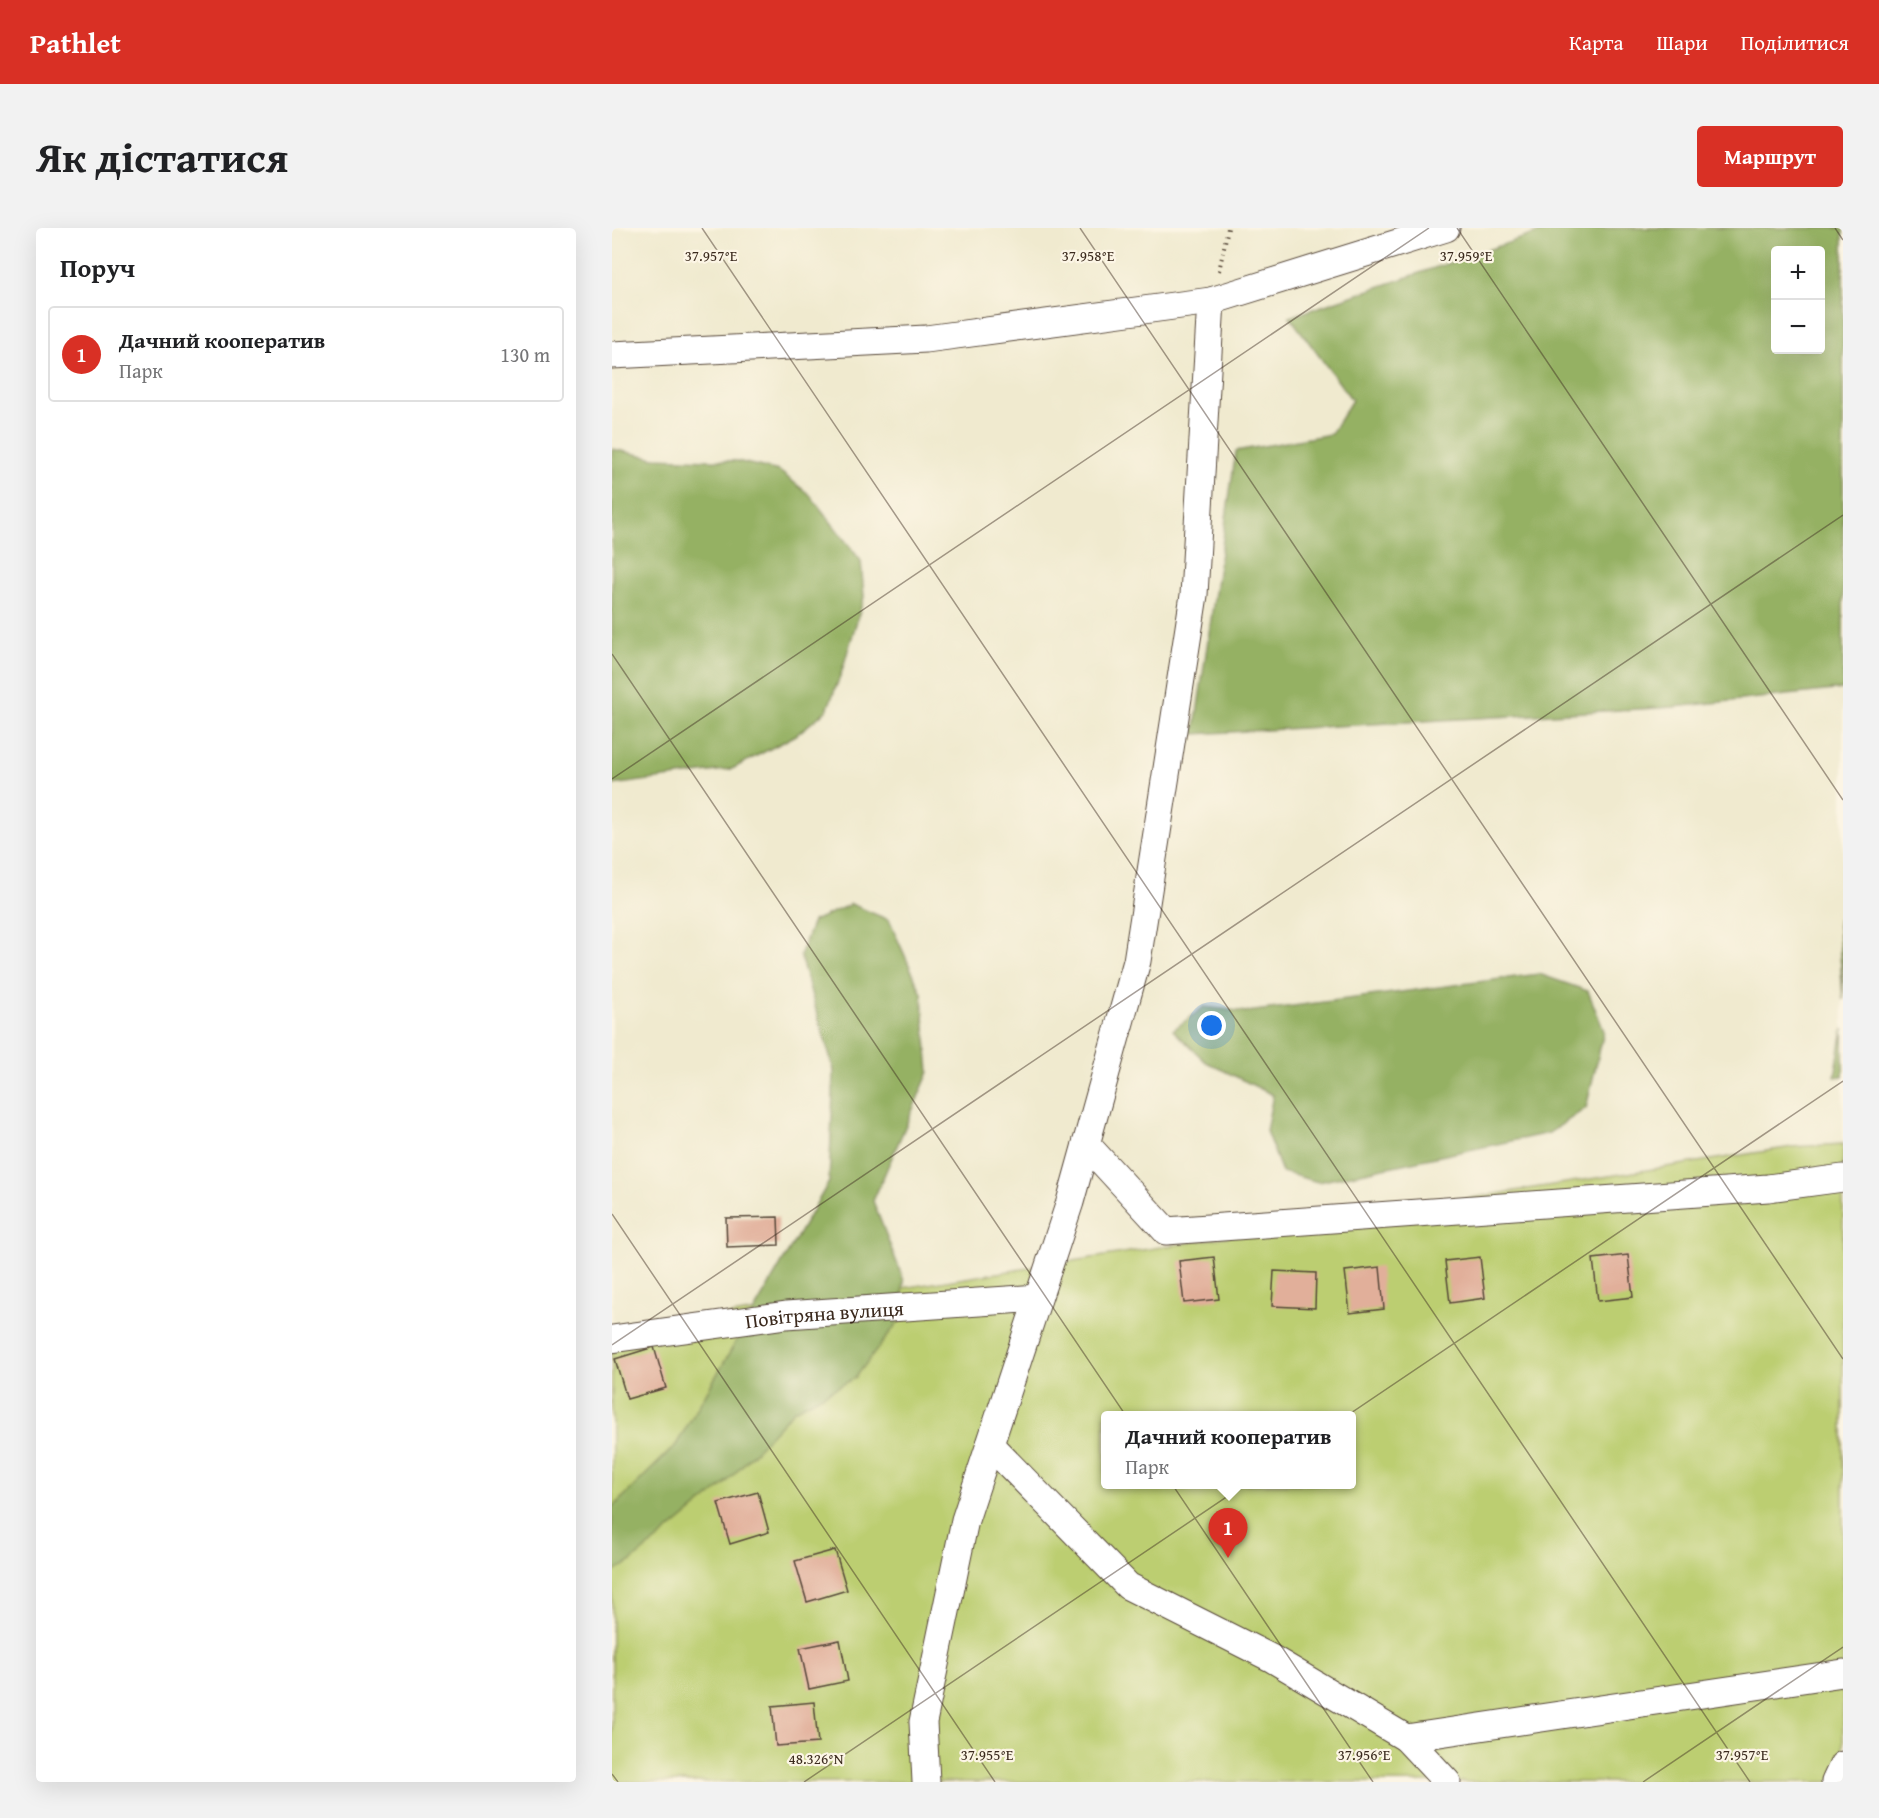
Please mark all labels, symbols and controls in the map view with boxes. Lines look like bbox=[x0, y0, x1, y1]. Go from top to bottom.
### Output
text: Pathlet bbox=[30, 22, 121, 63]
text: Карта bbox=[1569, 27, 1623, 58]
text: Шари bbox=[1656, 27, 1708, 58]
text: Поділитися bbox=[1741, 27, 1849, 58]
text: Як дістатися bbox=[36, 126, 288, 187]
button: Маршрут bbox=[1697, 126, 1843, 187]
text: 37.957°E bbox=[685, 245, 738, 266]
text: 37.958°E bbox=[1062, 245, 1115, 266]
text: 37.959°E bbox=[1440, 245, 1493, 266]
map controls bbox=[1771, 246, 1825, 354]
button: + bbox=[1771, 246, 1825, 300]
text: Поруч bbox=[60, 248, 135, 287]
button: − bbox=[1771, 300, 1825, 354]
text: Дачний кооператив bbox=[119, 324, 325, 356]
text: 1 bbox=[76, 340, 87, 369]
text: 130 m bbox=[500, 340, 550, 369]
text: Парк bbox=[119, 356, 163, 385]
your location bbox=[1197, 1011, 1226, 1040]
street label: Повітряна вулиця bbox=[743, 1293, 905, 1335]
popup bbox=[1101, 1411, 1356, 1489]
text: Дачний кооператив bbox=[1125, 1420, 1332, 1452]
text: Парк bbox=[1125, 1452, 1169, 1481]
pin: 1 bbox=[1208, 1508, 1248, 1558]
text: 37.955°E bbox=[961, 1744, 1014, 1765]
text: 37.956°E bbox=[1338, 1744, 1391, 1765]
text: 37.957°E bbox=[1716, 1744, 1769, 1765]
text: 48.326°N bbox=[789, 1748, 844, 1769]

